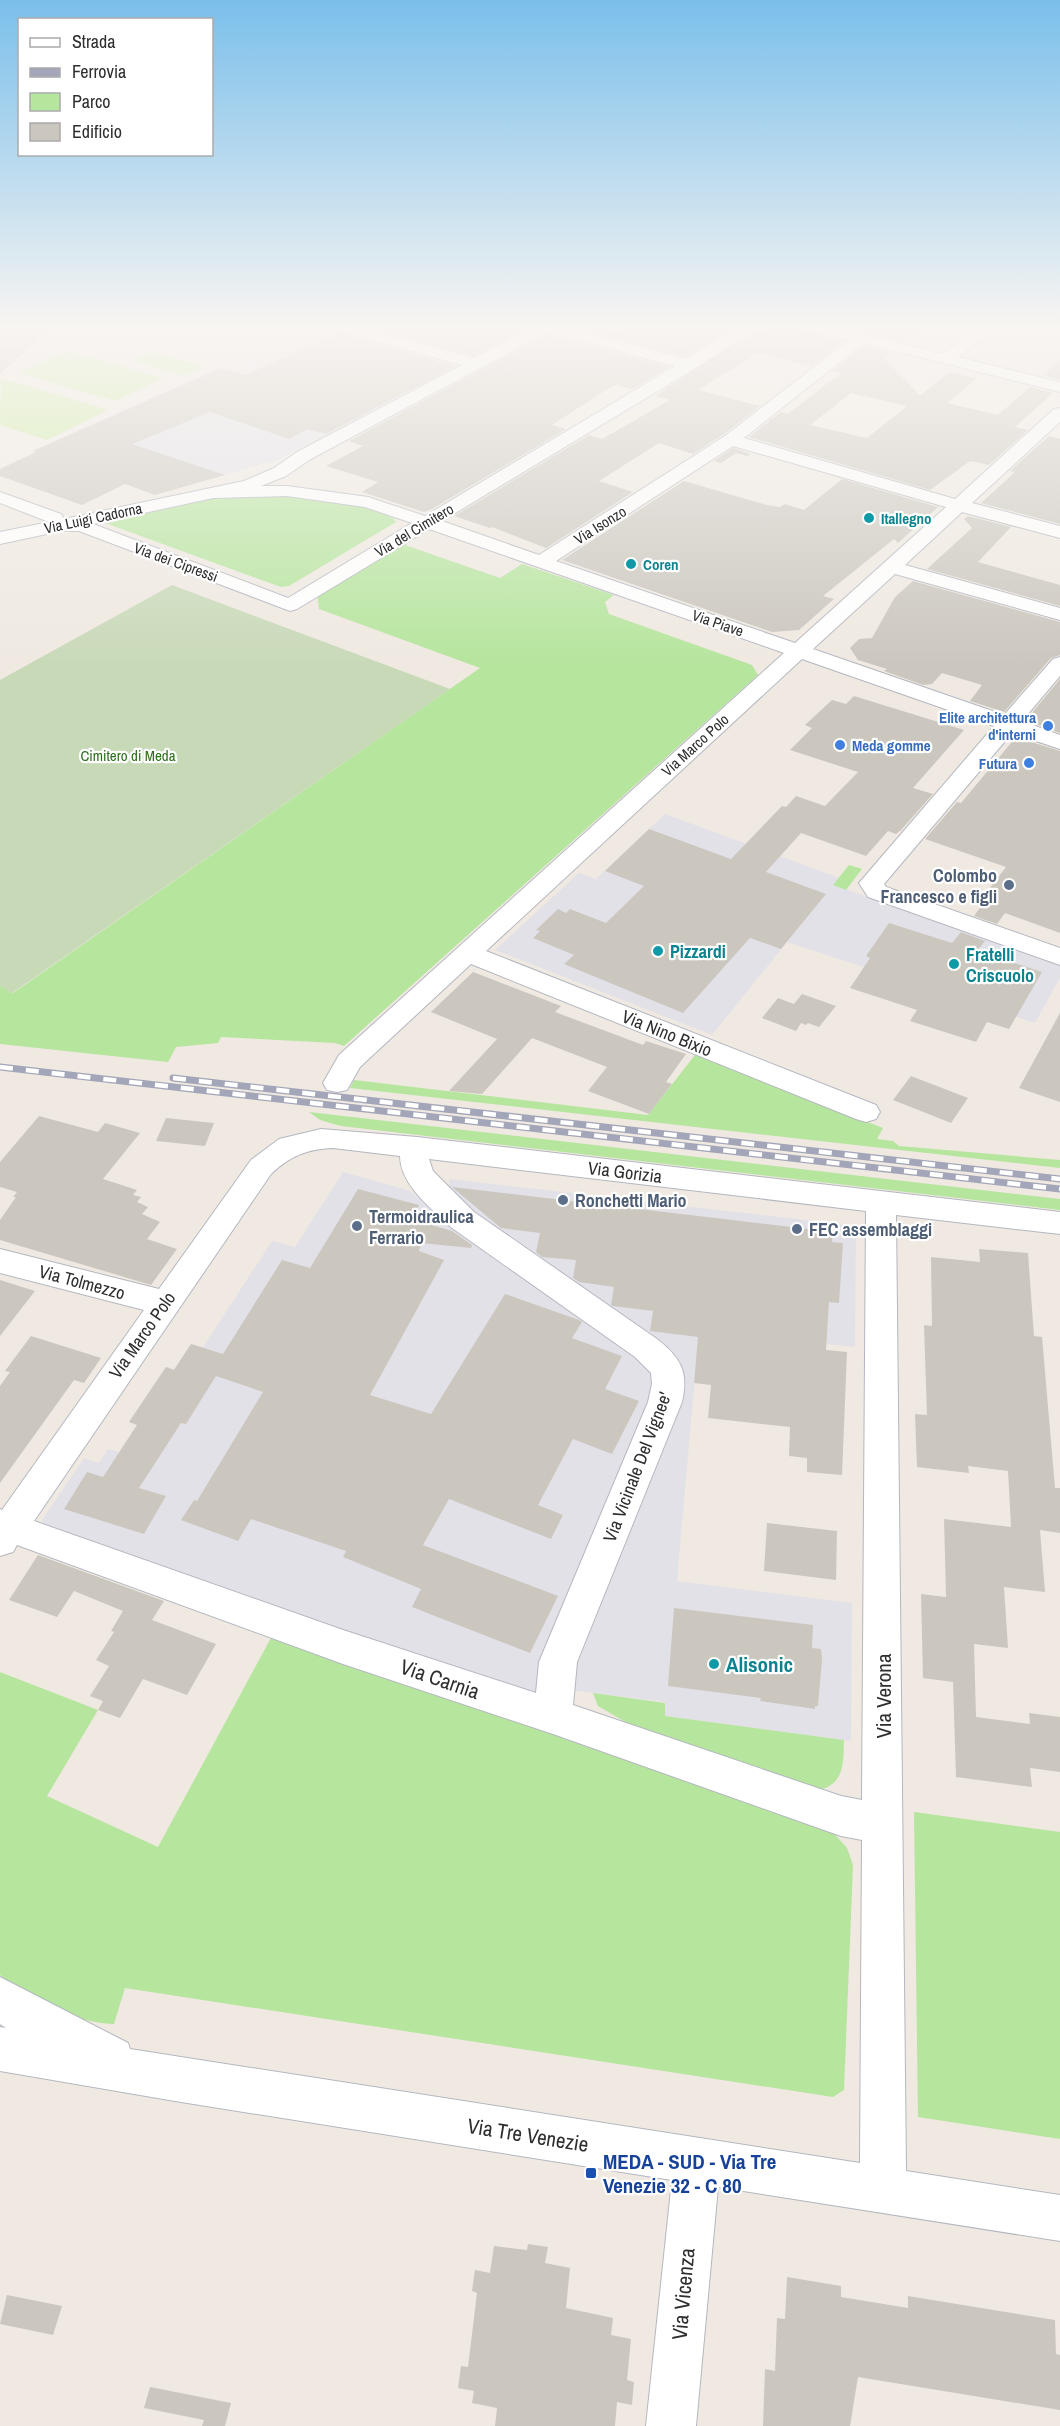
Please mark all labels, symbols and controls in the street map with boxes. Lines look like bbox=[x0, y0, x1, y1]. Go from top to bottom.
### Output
legend bbox=[18, 18, 213, 156]
text: Strada bbox=[72, 29, 116, 54]
text: Ferrovia bbox=[72, 59, 126, 84]
text: Parco bbox=[72, 89, 111, 114]
text: Edificio bbox=[72, 119, 122, 144]
street label: Via Luigi Cadorna bbox=[42, 497, 144, 539]
street label: Via del Cimitero bbox=[371, 498, 458, 562]
street label: Via Isonzo bbox=[570, 501, 630, 549]
place label: Itallegno bbox=[881, 508, 932, 529]
marker: Itallegno bbox=[862, 511, 876, 525]
street label: Via dei Cipressi bbox=[131, 537, 221, 587]
place label: Coren bbox=[643, 554, 679, 575]
marker: Coren bbox=[624, 557, 638, 571]
street label: Via Piave bbox=[689, 604, 747, 642]
place label: Elite architettura d'interni bbox=[939, 707, 1036, 745]
street label: Via Marco Polo bbox=[657, 709, 733, 781]
marker: Elite architettura d'interni bbox=[1041, 719, 1055, 733]
place label: Meda gomme bbox=[852, 735, 931, 756]
marker: Meda gomme bbox=[833, 738, 847, 752]
park label: Cimitero di Meda bbox=[80, 745, 176, 766]
place label: Futura bbox=[979, 753, 1017, 774]
marker: Futura bbox=[1022, 756, 1036, 770]
place label: Colombo Francesco e figli bbox=[881, 863, 997, 909]
marker: Colombo Francesco e figli bbox=[1002, 878, 1016, 892]
place label: Pizzardi bbox=[670, 939, 726, 964]
place label: Fratelli Criscuolo bbox=[966, 942, 1034, 988]
marker: Pizzardi bbox=[651, 944, 665, 958]
marker: Fratelli Criscuolo bbox=[947, 957, 961, 971]
street label: Via Nino Bixio bbox=[618, 1004, 716, 1062]
street label: Via Gorizia bbox=[587, 1155, 663, 1189]
place label: Ronchetti Mario bbox=[575, 1188, 687, 1213]
marker: Ronchetti Mario bbox=[556, 1193, 570, 1207]
place label: Termoidraulica Ferrario bbox=[369, 1204, 475, 1250]
place label: FEC assemblaggi bbox=[809, 1217, 932, 1242]
marker: Termoidraulica Ferrario bbox=[350, 1219, 364, 1233]
marker: FEC assemblaggi bbox=[790, 1222, 804, 1236]
street label: Via Tolmezzo bbox=[36, 1259, 128, 1305]
street label: Via Marco Polo bbox=[103, 1287, 181, 1383]
street label: Via Vicinale Del Vignee' bbox=[597, 1388, 677, 1546]
place label: Alisonic bbox=[726, 1650, 793, 1679]
street label: Via Carnia bbox=[396, 1652, 484, 1706]
street label: Via Verona bbox=[869, 1653, 898, 1738]
marker: Alisonic bbox=[707, 1657, 721, 1671]
street label: Via Tre Venezie bbox=[465, 2111, 591, 2159]
place label: MEDA - SUD - Via Tre Venezie 32 - C 80 bbox=[603, 2147, 776, 2200]
marker: MEDA - SUD - Via Tre Venezie 32 - C 80 bbox=[584, 2166, 598, 2180]
street label: Via Vicenza bbox=[665, 2246, 702, 2341]

